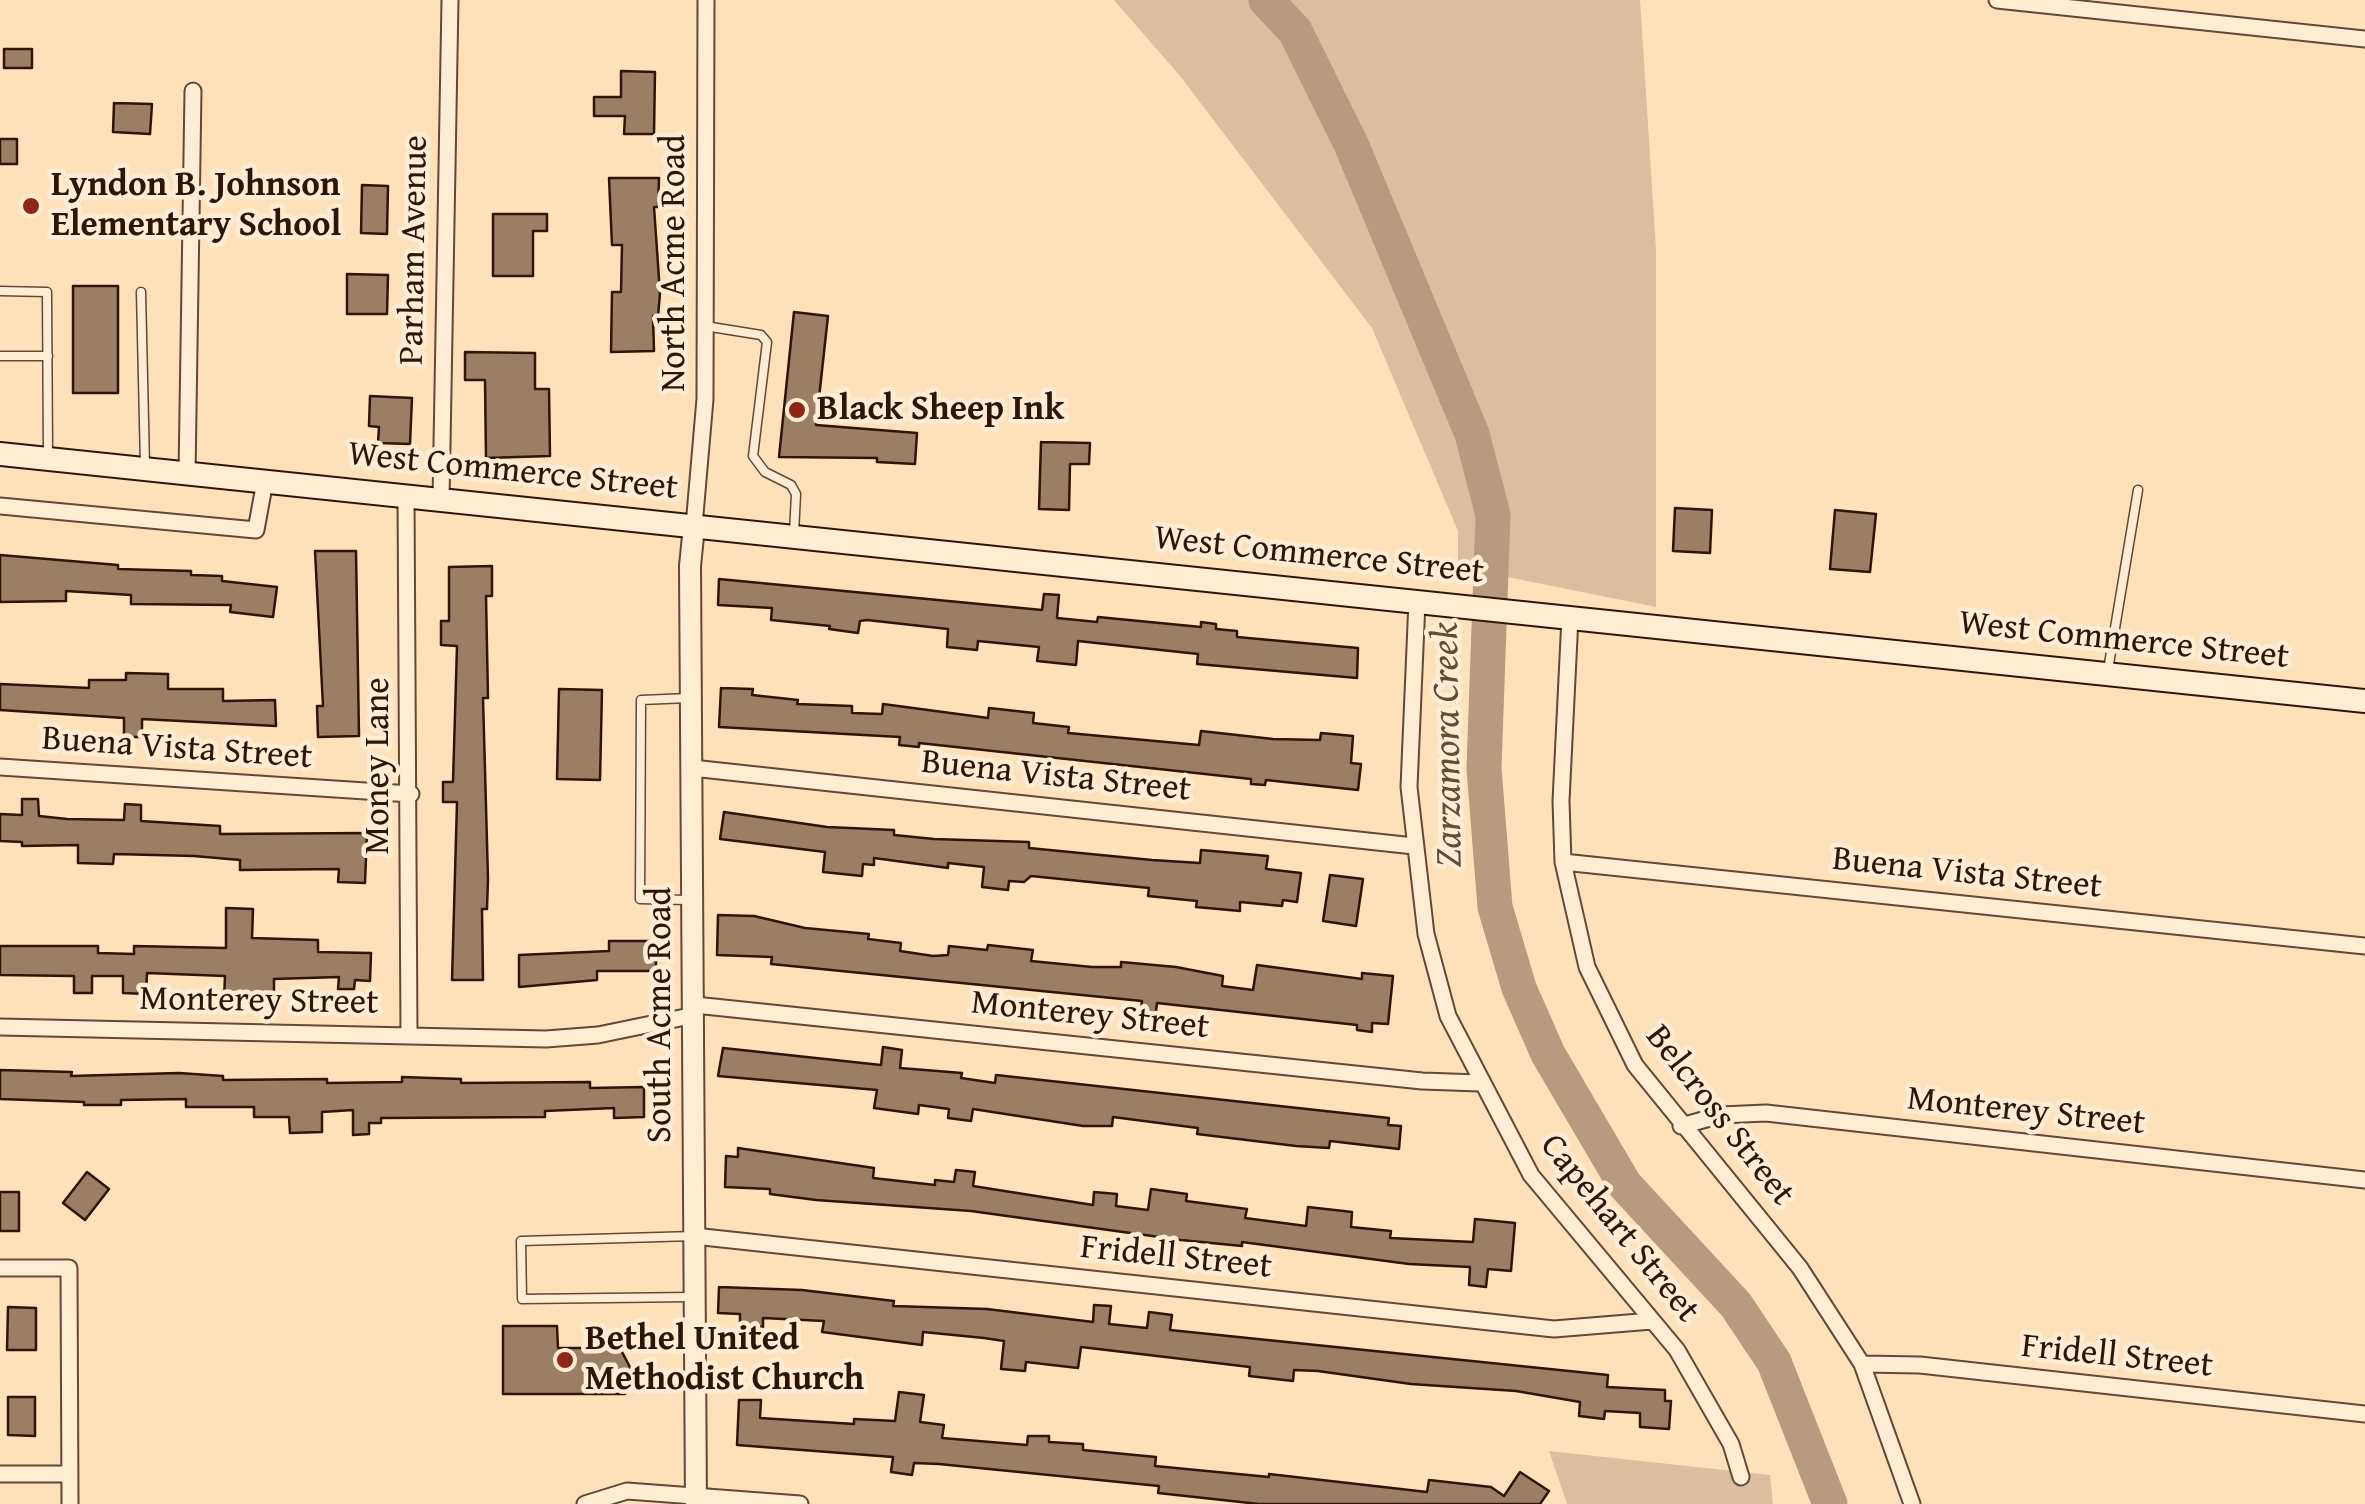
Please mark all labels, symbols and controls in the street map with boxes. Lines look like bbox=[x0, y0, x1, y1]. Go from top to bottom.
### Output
street label: North Acme Road bbox=[654, 134, 696, 392]
street label: Parham Avenue bbox=[392, 135, 438, 365]
place label: Lyndon B. Johnson Elementary School bbox=[51, 165, 341, 247]
marker: Lyndon B. Johnson Elementary School bbox=[20, 195, 42, 217]
place label: Black Sheep Ink bbox=[817, 389, 1064, 431]
marker: Black Sheep Ink bbox=[786, 399, 808, 421]
street label: West Commerce Street bbox=[346, 434, 680, 510]
street label: West Commerce Street bbox=[1152, 518, 1486, 594]
street label: West Commerce Street bbox=[1957, 603, 2291, 679]
water label: Zarzamora Creek bbox=[1424, 622, 1474, 868]
street label: Money Lane bbox=[358, 677, 400, 855]
street label: Buena Vista Street bbox=[40, 719, 314, 779]
street label: Buena Vista Street bbox=[919, 742, 1193, 812]
street label: Buena Vista Street bbox=[1830, 839, 2104, 909]
street label: South Acme Road bbox=[640, 887, 682, 1143]
street label: Monterey Street bbox=[139, 979, 379, 1025]
street label: Monterey Street bbox=[969, 983, 1211, 1049]
street label: Belcross Street bbox=[1636, 1017, 1802, 1215]
street label: Monterey Street bbox=[1905, 1079, 2147, 1145]
street label: Capehart Street bbox=[1530, 1126, 1708, 1332]
street label: Fridell Street bbox=[1078, 1227, 1274, 1289]
place label: Bethel United Methodist Church bbox=[585, 1319, 864, 1401]
street label: Fridell Street bbox=[2019, 1326, 2215, 1388]
marker: Bethel United Methodist Church bbox=[554, 1349, 576, 1371]

